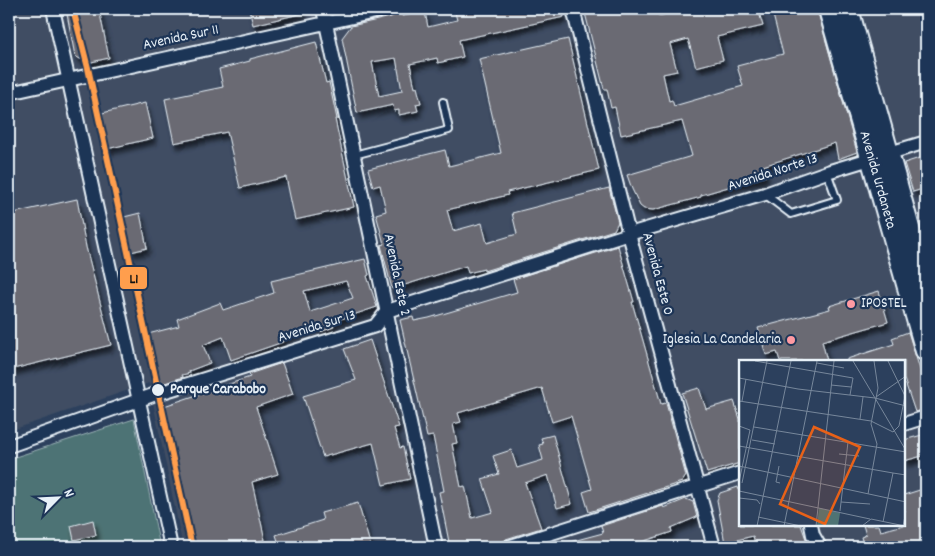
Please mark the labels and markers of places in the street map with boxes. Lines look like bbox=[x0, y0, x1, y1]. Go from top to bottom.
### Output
place label: IPOSTEL bbox=[861, 293, 907, 315]
marker: IPOSTEL bbox=[845, 298, 857, 310]
place label: Iglesia La Candelaria bbox=[663, 329, 782, 351]
marker: Iglesia La Candelaria bbox=[785, 334, 797, 346]
place label: Parque Carabobo bbox=[170, 379, 266, 401]
marker: Parque Carabobo bbox=[150, 382, 166, 398]

